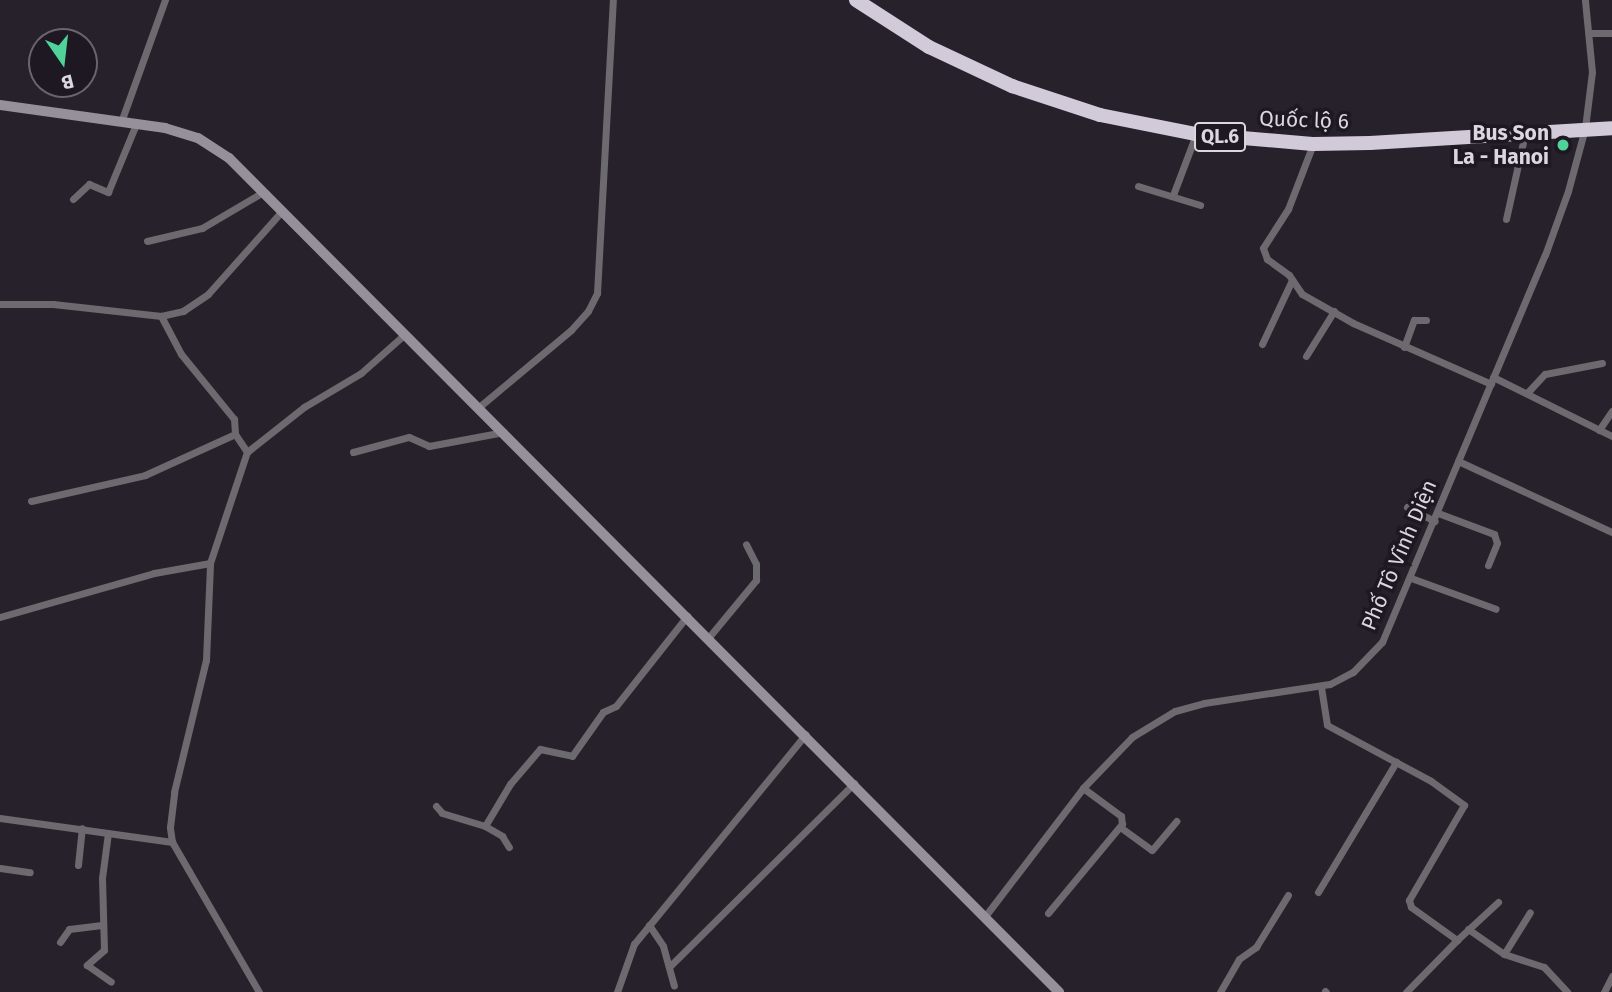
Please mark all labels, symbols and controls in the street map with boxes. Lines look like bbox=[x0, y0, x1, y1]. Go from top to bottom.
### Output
north arrow bbox=[28, 28, 98, 98]
text: B bbox=[59, 69, 76, 94]
street label: Quốc lộ 6 bbox=[1259, 106, 1349, 134]
place label: Bus Son La - Hanoi bbox=[1453, 120, 1549, 170]
road number: QL.6 bbox=[1194, 122, 1246, 153]
marker: Bus Son La - Hanoi bbox=[1555, 137, 1571, 153]
street label: Phố Tô Vĩnh Diện bbox=[1356, 476, 1442, 634]

